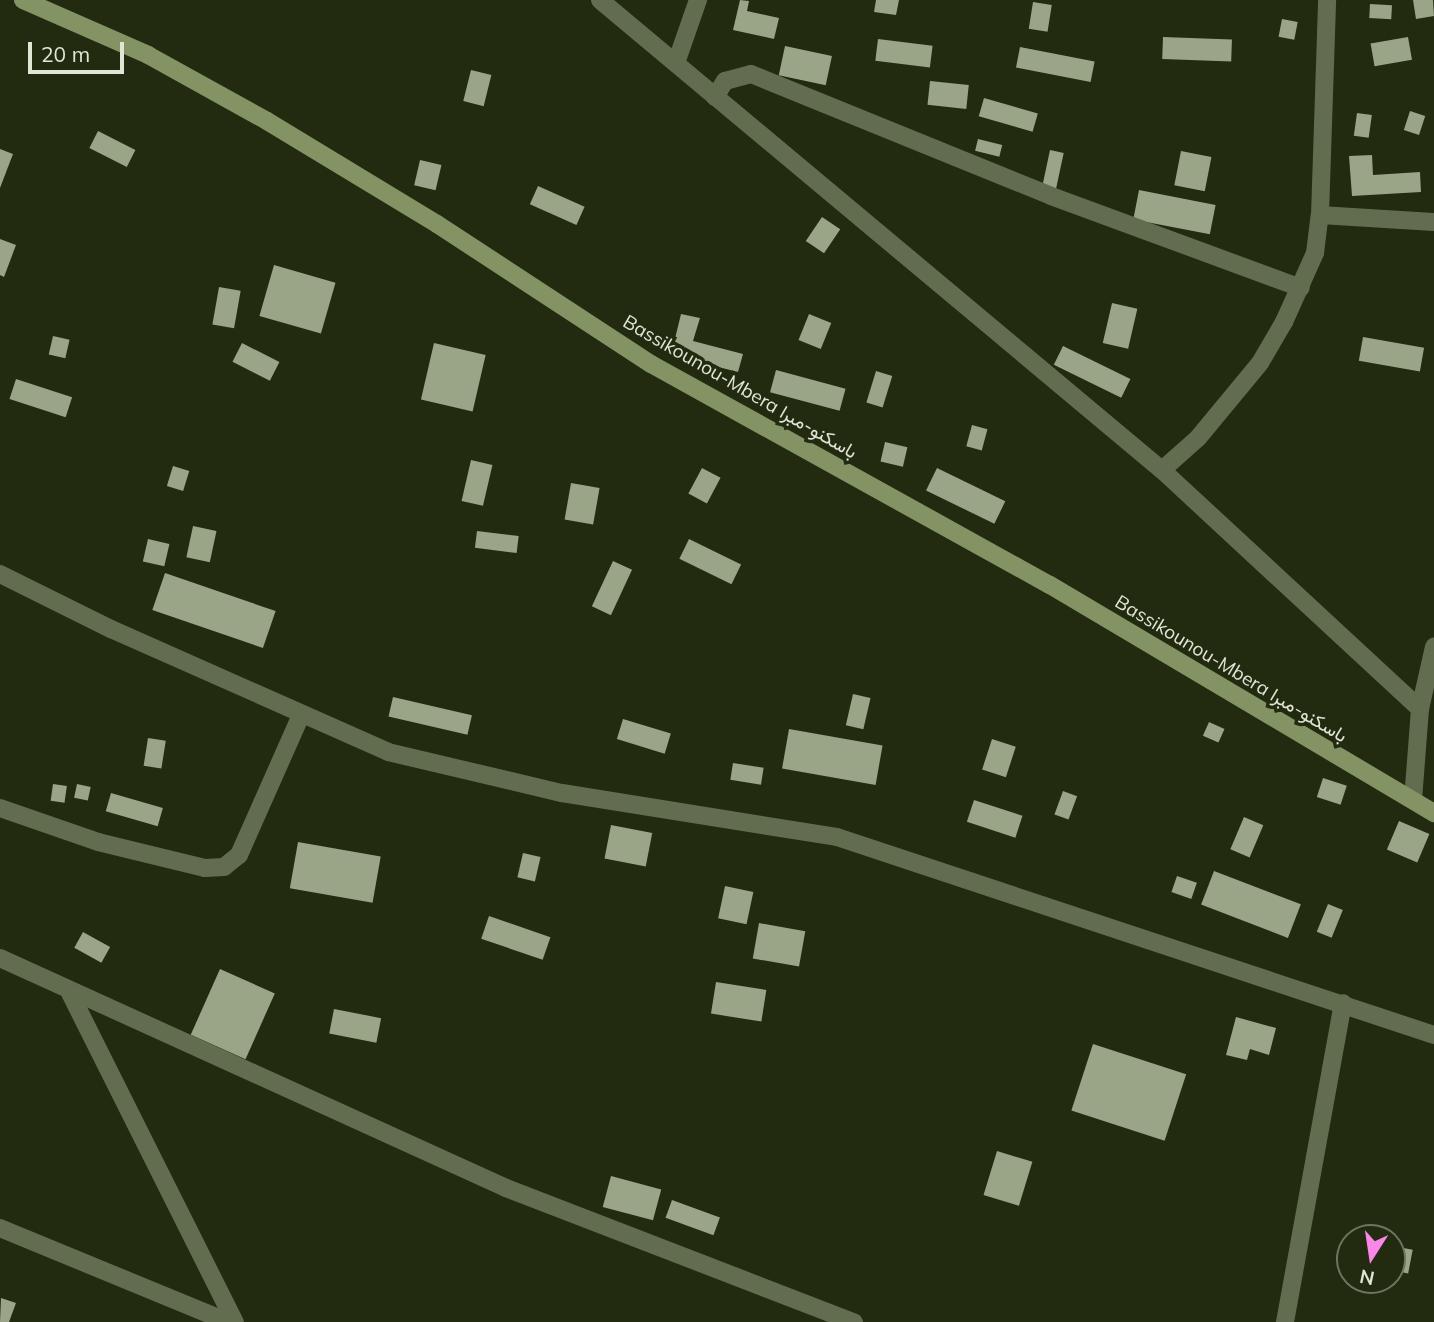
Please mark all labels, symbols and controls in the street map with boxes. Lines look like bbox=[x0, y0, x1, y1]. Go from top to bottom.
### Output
scale bar bbox=[32, 28, 128, 72]
text: 20 m bbox=[41, 41, 90, 67]
street label: Bassikounou-Mbera باسكنو-مبرا bbox=[619, 310, 861, 464]
street label: Bassikounou-Mbera باسكنو-مبرا bbox=[1111, 591, 1351, 747]
north arrow bbox=[1336, 1224, 1406, 1294]
text: N bbox=[1358, 1264, 1377, 1291]

